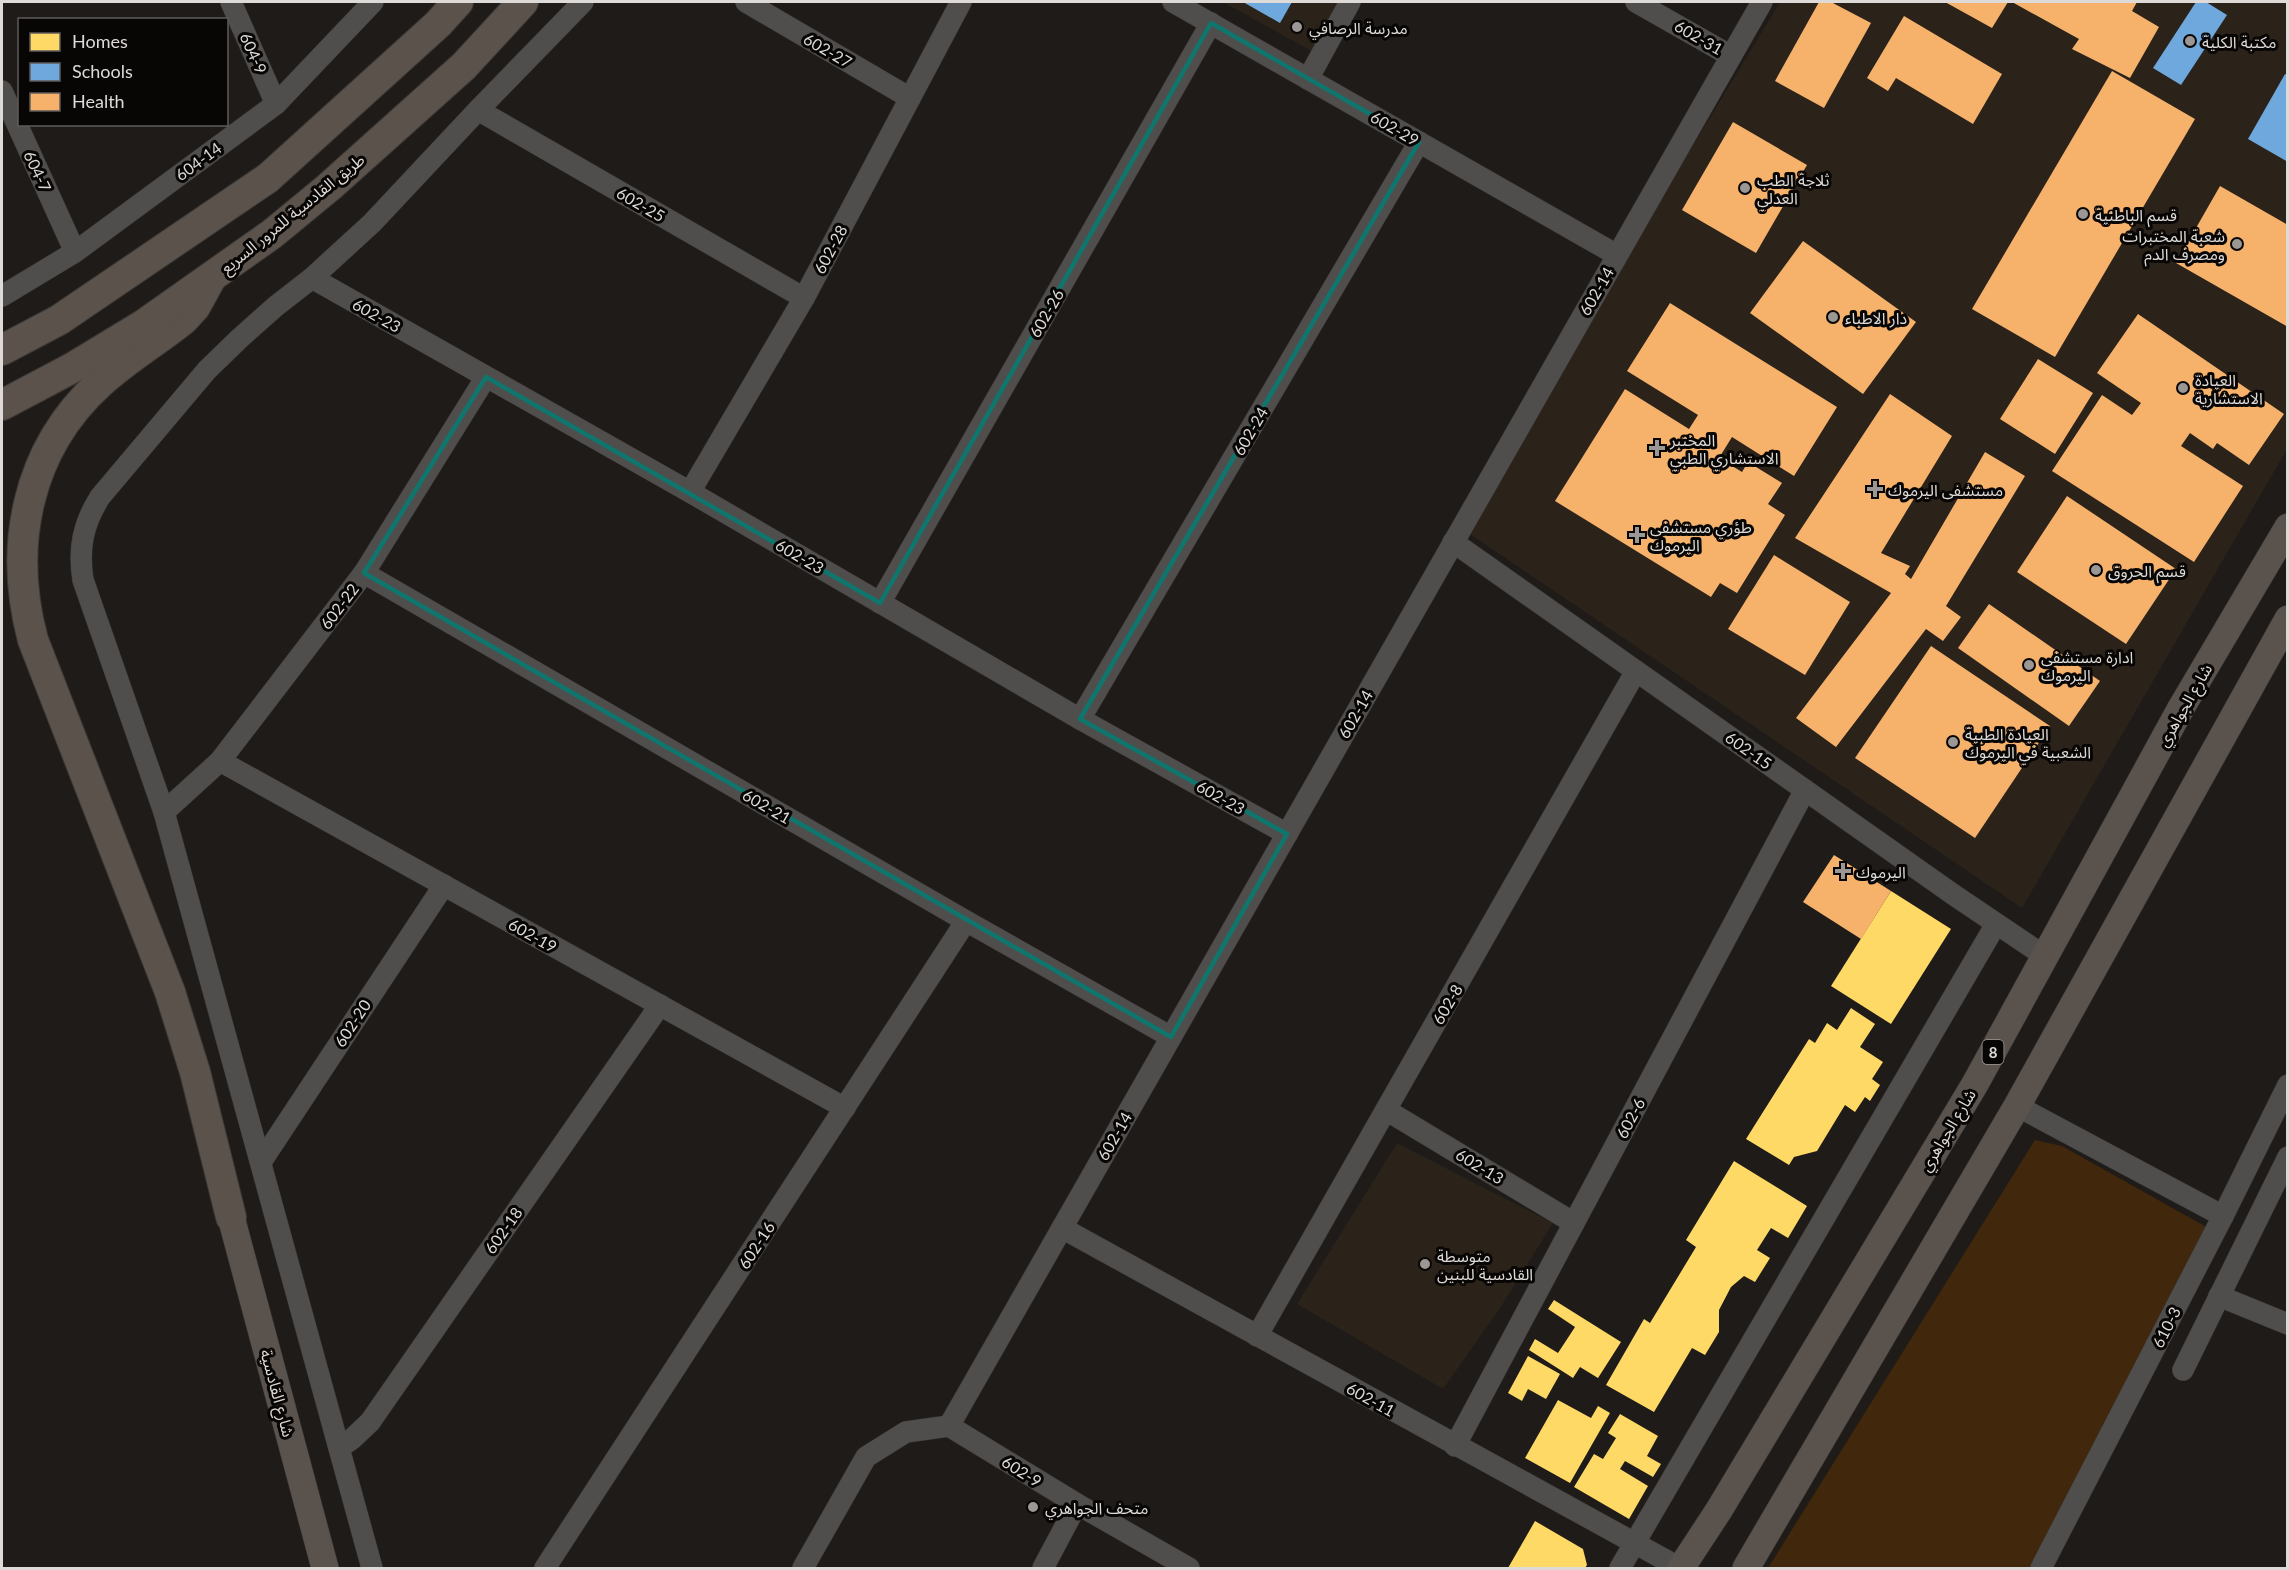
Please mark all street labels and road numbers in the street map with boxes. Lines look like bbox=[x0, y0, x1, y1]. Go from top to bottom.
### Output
street label: 602-31 bbox=[1672, 16, 1726, 58]
street label: 604-9 bbox=[237, 29, 271, 77]
street label: 602-27 bbox=[801, 29, 855, 71]
street label: 602-29 bbox=[1368, 107, 1422, 149]
street label: 604-14 bbox=[171, 138, 225, 184]
street label: 604-7 bbox=[20, 147, 56, 195]
street label: طريق القادسية للمرور السريع bbox=[216, 149, 370, 280]
street label: 602-25 bbox=[614, 183, 668, 225]
street label: 602-28 bbox=[809, 221, 851, 277]
street label: 602-14 bbox=[1575, 264, 1617, 318]
street label: 602-26 bbox=[1025, 286, 1067, 340]
street label: 602-23 bbox=[350, 294, 404, 336]
street label: 602-24 bbox=[1229, 404, 1271, 458]
street label: 602-23 bbox=[773, 535, 827, 577]
street label: 602-22 bbox=[316, 579, 362, 633]
street label: شارع الجواهري bbox=[2153, 660, 2219, 752]
street label: 602-14 bbox=[1334, 687, 1376, 741]
street label: 602-15 bbox=[1722, 727, 1776, 773]
street label: 602-23 bbox=[1194, 776, 1248, 818]
street label: 602-21 bbox=[740, 785, 794, 827]
street label: 602-19 bbox=[506, 914, 560, 956]
street label: 602-8 bbox=[1428, 981, 1466, 1027]
street label: 602-20 bbox=[330, 996, 374, 1050]
road number: 8 bbox=[1982, 1040, 2004, 1064]
street label: شارع الجواهري bbox=[1915, 1085, 1982, 1177]
street label: 602-6 bbox=[1612, 1095, 1648, 1141]
street label: 602-14 bbox=[1093, 1109, 1135, 1163]
street label: 602-13 bbox=[1453, 1144, 1507, 1188]
street label: 602-18 bbox=[480, 1203, 526, 1257]
street label: 602-16 bbox=[734, 1218, 778, 1272]
street label: 610-3 bbox=[2148, 1303, 2184, 1351]
street label: شارع القادسية bbox=[253, 1347, 299, 1440]
street label: 602-11 bbox=[1344, 1378, 1398, 1420]
street label: 602-9 bbox=[999, 1452, 1045, 1490]

